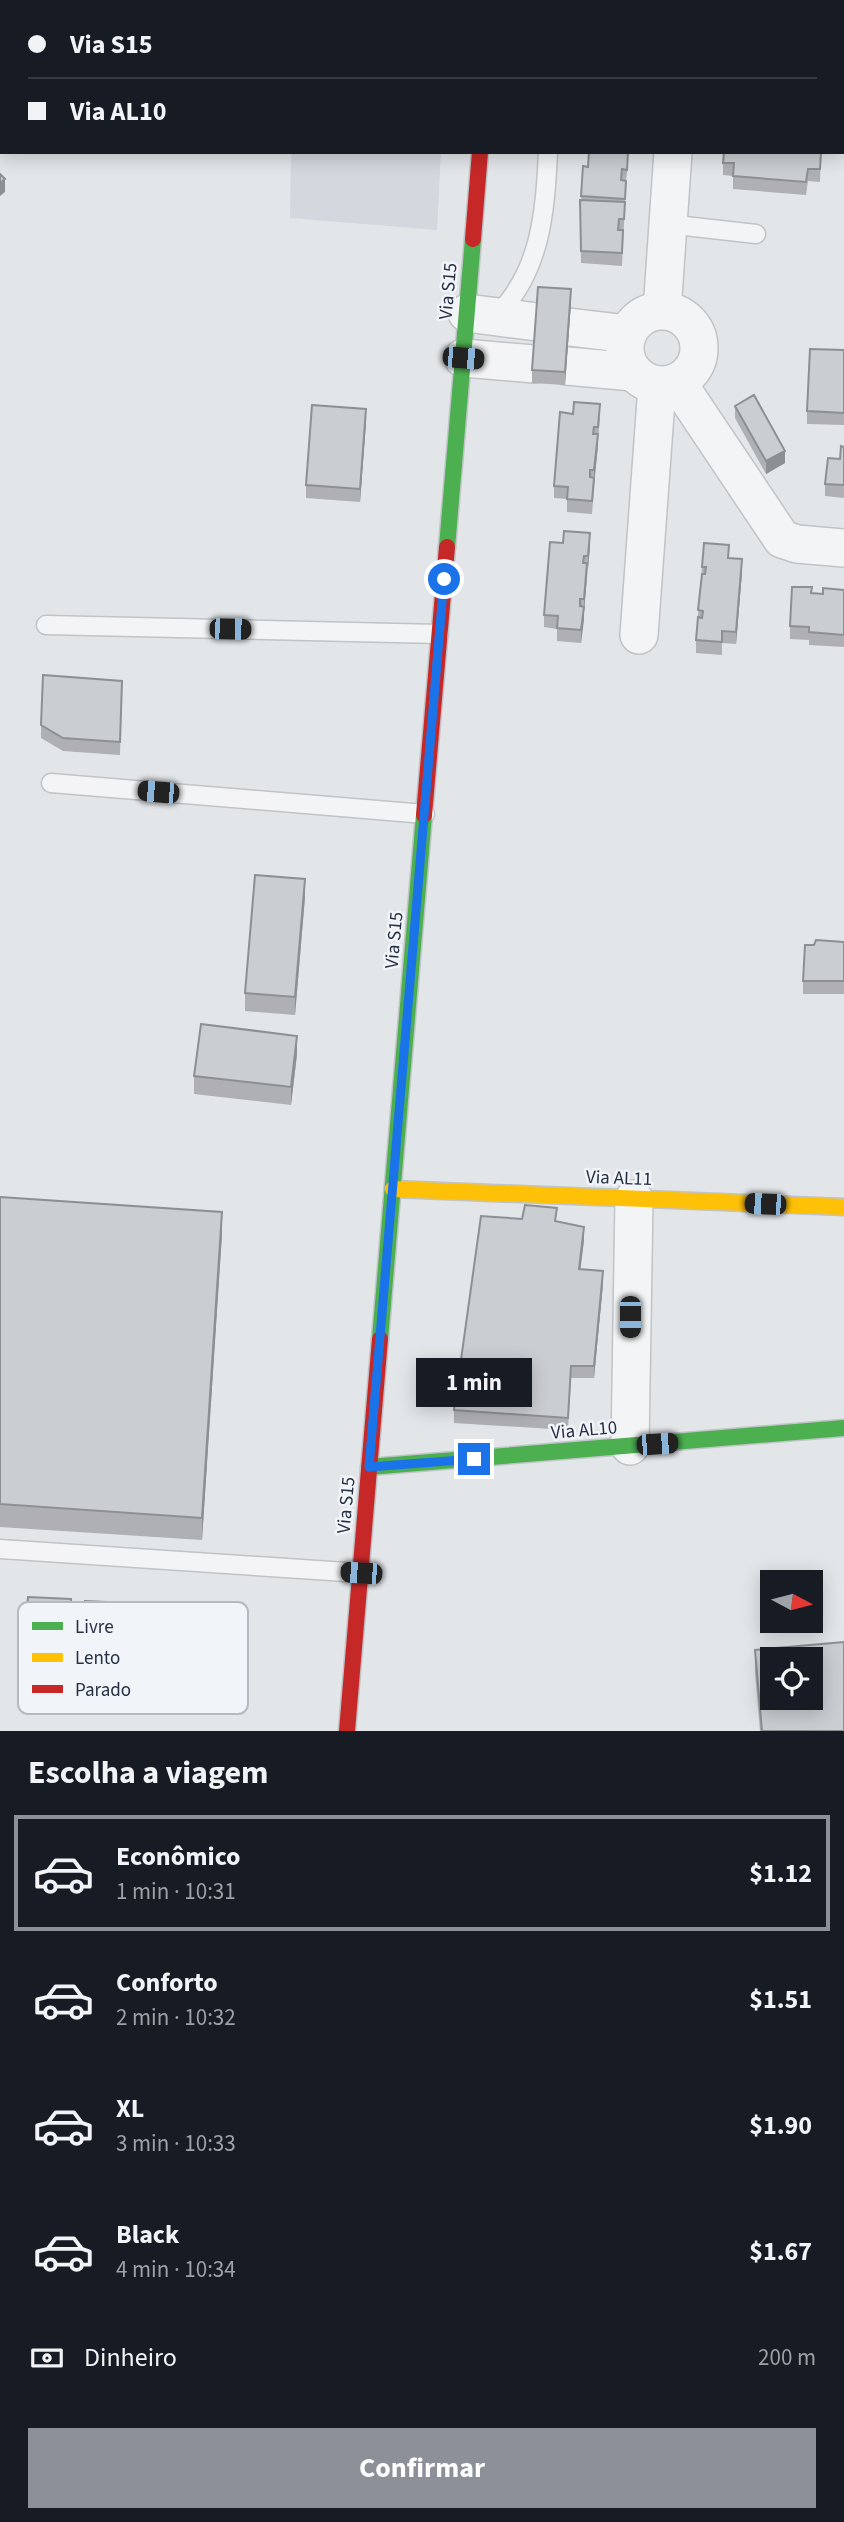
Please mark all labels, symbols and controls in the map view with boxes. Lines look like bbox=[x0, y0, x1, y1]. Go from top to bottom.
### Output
text: Via S15 bbox=[70, 26, 152, 63]
text: Via AL10 bbox=[70, 93, 166, 130]
street label: Via S15 bbox=[433, 262, 464, 321]
car bbox=[442, 346, 485, 370]
route start bbox=[428, 563, 460, 595]
car bbox=[209, 618, 252, 640]
car bbox=[137, 780, 180, 804]
street label: Via S15 bbox=[379, 911, 410, 970]
street label: Via AL11 bbox=[585, 1164, 653, 1193]
car bbox=[744, 1193, 787, 1215]
car bbox=[620, 1296, 641, 1338]
callout: 1 min bbox=[416, 1358, 532, 1406]
text: 1 min bbox=[446, 1366, 502, 1399]
street label: Via AL10 bbox=[550, 1414, 618, 1447]
car bbox=[636, 1432, 679, 1456]
route end bbox=[458, 1443, 490, 1475]
street label: Via S15 bbox=[331, 1476, 362, 1535]
car bbox=[340, 1561, 383, 1585]
north arrow bbox=[760, 1570, 822, 1633]
map controls bbox=[760, 1570, 823, 1710]
legend bbox=[18, 1602, 248, 1714]
text: Livre bbox=[75, 1614, 114, 1641]
text: Lento bbox=[75, 1645, 120, 1672]
button: locate bbox=[760, 1647, 823, 1710]
text: Parado bbox=[75, 1677, 131, 1704]
text: Escolha a viagem bbox=[28, 1750, 268, 1796]
text: Econômico bbox=[116, 1838, 241, 1875]
icon: car bbox=[32, 1842, 95, 1905]
text: $1.12 bbox=[749, 1855, 812, 1892]
text: 1 min · 10:31 bbox=[116, 1875, 236, 1908]
text: Conforto bbox=[116, 1964, 218, 2001]
icon: car bbox=[32, 1968, 95, 2031]
text: $1.51 bbox=[749, 1981, 812, 2018]
text: 2 min · 10:32 bbox=[116, 2001, 236, 2034]
text: XL bbox=[116, 2090, 144, 2127]
icon: car bbox=[32, 2094, 95, 2157]
text: $1.90 bbox=[749, 2107, 812, 2144]
text: 3 min · 10:33 bbox=[116, 2127, 236, 2160]
text: Black bbox=[116, 2216, 179, 2253]
icon: car bbox=[32, 2220, 95, 2283]
text: $1.67 bbox=[749, 2233, 812, 2270]
text: 4 min · 10:34 bbox=[116, 2253, 236, 2286]
icon: cash bbox=[28, 2339, 66, 2377]
text: Dinheiro bbox=[84, 2339, 177, 2376]
text: 200 m bbox=[758, 2341, 816, 2374]
button: Confirmar bbox=[28, 2428, 816, 2508]

